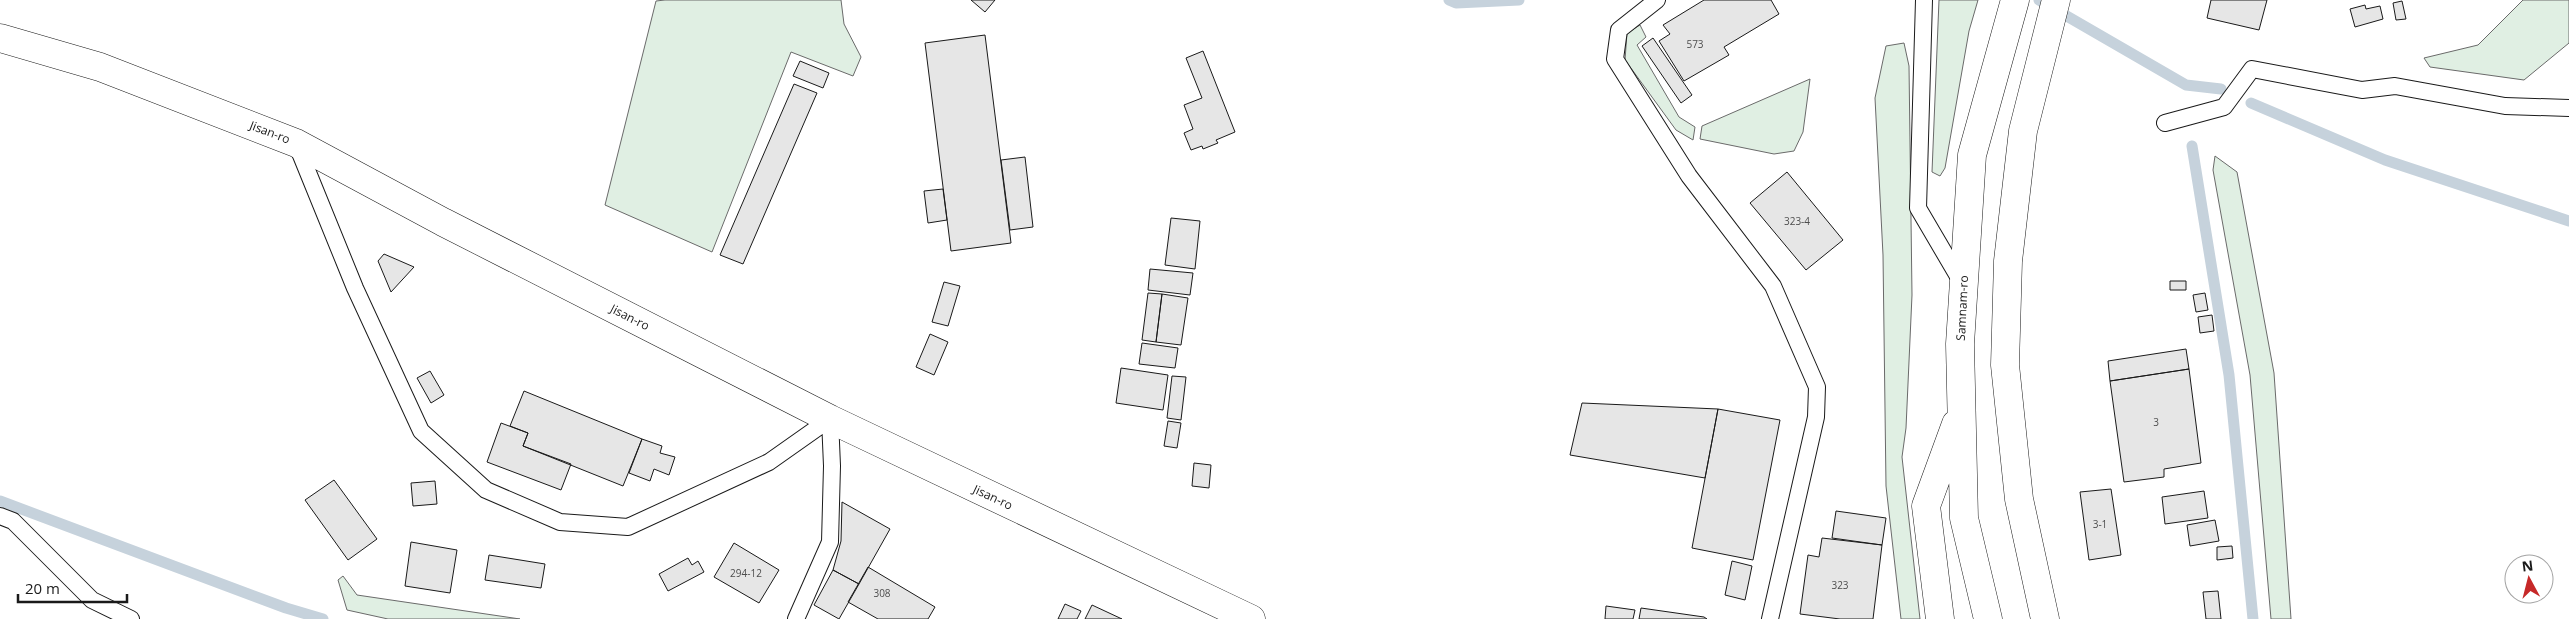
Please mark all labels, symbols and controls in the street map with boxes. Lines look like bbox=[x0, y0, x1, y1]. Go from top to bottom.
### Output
house number: 573 bbox=[1686, 37, 1704, 51]
street label: Jisan-ro bbox=[246, 116, 293, 147]
house number: 323-4 bbox=[1784, 214, 1810, 228]
street label: Samnam-ro bbox=[1952, 275, 1972, 341]
street label: Jisan-ro bbox=[607, 299, 653, 334]
house number: 3 bbox=[2153, 415, 2159, 429]
street label: Jisan-ro bbox=[969, 480, 1016, 514]
house number: 3-1 bbox=[2093, 517, 2107, 531]
north arrow bbox=[2504, 554, 2554, 604]
text: N bbox=[2521, 555, 2534, 576]
house number: 294-12 bbox=[730, 566, 762, 580]
scale bar bbox=[18, 572, 126, 604]
text: 20 m bbox=[25, 578, 60, 598]
house number: 323 bbox=[1831, 578, 1849, 592]
house number: 308 bbox=[873, 586, 891, 600]

